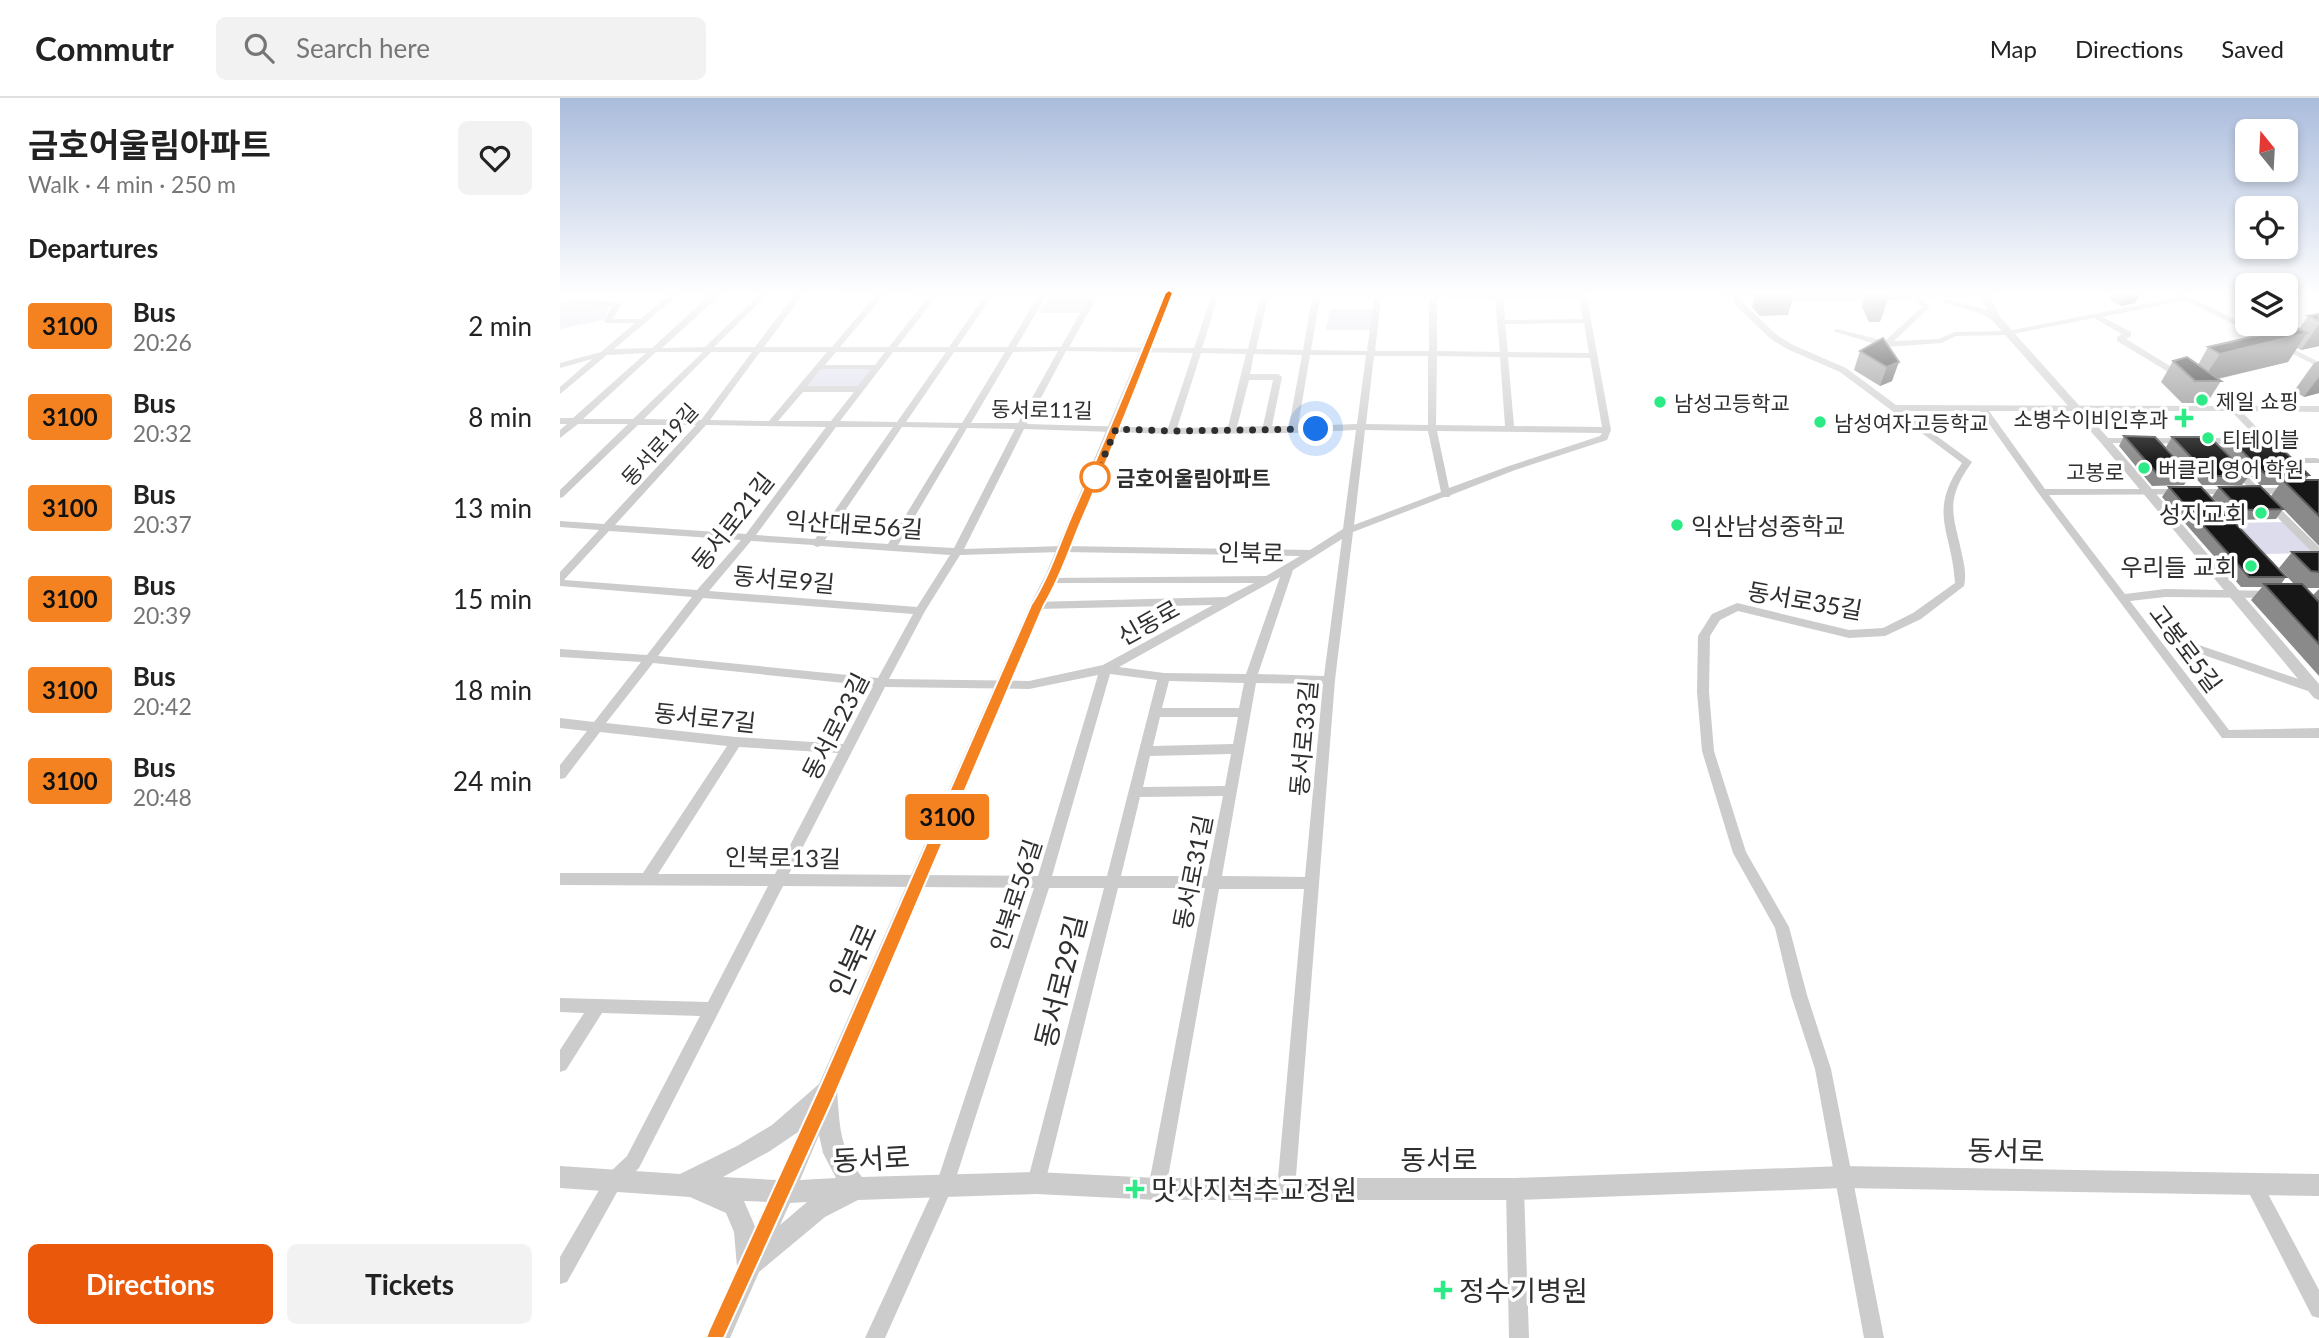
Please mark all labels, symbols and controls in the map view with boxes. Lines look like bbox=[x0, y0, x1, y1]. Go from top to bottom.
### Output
search box bbox=[216, 17, 706, 80]
text: Commutr bbox=[35, 28, 174, 68]
icon: search bbox=[240, 29, 278, 67]
text: Search here bbox=[296, 32, 430, 64]
text: Map bbox=[1990, 34, 2037, 63]
text: Directions bbox=[2075, 34, 2183, 63]
text: Saved bbox=[2221, 34, 2284, 63]
north arrow bbox=[2235, 119, 2298, 182]
map controls bbox=[2235, 119, 2298, 336]
button: heart bbox=[458, 121, 532, 195]
text: 금호어울림아파트 bbox=[28, 124, 271, 164]
text: Walk · 4 min · 250 m bbox=[28, 170, 236, 198]
button: locate bbox=[2235, 196, 2298, 259]
text: Departures bbox=[28, 232, 158, 264]
button: layers bbox=[2235, 273, 2298, 336]
text: Bus bbox=[133, 296, 176, 328]
text: 2 min bbox=[468, 310, 532, 342]
text: 3100 bbox=[42, 311, 98, 340]
text: 20:26 bbox=[133, 328, 192, 356]
text: Bus bbox=[133, 387, 176, 419]
place label: 제일 쇼핑 bbox=[2216, 388, 2299, 413]
place label: 남성고등학교 bbox=[1674, 390, 1790, 415]
marker: 제일 쇼핑 bbox=[2194, 392, 2210, 408]
marker: 남성고등학교 bbox=[1652, 394, 1668, 410]
street label: 동서로11길 bbox=[991, 396, 1093, 422]
street label: 동서로19길 bbox=[616, 398, 702, 490]
text: 8 min bbox=[468, 401, 532, 433]
text: 3100 bbox=[42, 402, 98, 431]
place label: 소병수이비인후과 bbox=[2013, 406, 2168, 431]
marker: 소병수이비인후과 bbox=[2174, 408, 2194, 428]
place label: 남성여자고등학교 bbox=[1834, 410, 1989, 435]
your location bbox=[1298, 411, 1333, 446]
marker: 남성여자고등학교 bbox=[1812, 414, 1828, 430]
text: 20:32 bbox=[133, 419, 192, 447]
place label: 티테이블 bbox=[2222, 426, 2299, 451]
marker: 티테이블 bbox=[2200, 430, 2216, 446]
place label: 버클리 영어 학원 bbox=[2158, 456, 2304, 481]
street label: 고봉로 bbox=[2066, 459, 2124, 484]
marker: 버클리 영어 학원 bbox=[2136, 460, 2152, 476]
marker: 금호어울림아파트 bbox=[1080, 462, 1110, 492]
place label: 금호어울림아파트 bbox=[1116, 465, 1271, 490]
street label: 동서로21길 bbox=[685, 466, 779, 576]
text: Bus bbox=[133, 478, 176, 510]
text: 13 min bbox=[453, 492, 532, 524]
text: 3100 bbox=[42, 493, 98, 522]
place label: 성지교회 bbox=[2159, 499, 2247, 528]
street label: 익산대로56길 bbox=[784, 505, 924, 543]
marker: 성지교회 bbox=[2253, 505, 2269, 521]
text: 20:37 bbox=[133, 510, 192, 538]
place label: 익산남성중학교 bbox=[1691, 511, 1846, 540]
marker: 익산남성중학교 bbox=[1669, 517, 1685, 533]
street label: 인북로 bbox=[1218, 537, 1284, 567]
place label: 우리들 교회 bbox=[2120, 552, 2237, 581]
marker: 우리들 교회 bbox=[2243, 558, 2259, 574]
street label: 동서로9길 bbox=[732, 560, 836, 598]
text: Bus bbox=[133, 569, 176, 601]
street label: 동서로35길 bbox=[1745, 576, 1865, 624]
text: 15 min bbox=[453, 583, 532, 615]
text: 3100 bbox=[42, 584, 98, 613]
street label: 신동로 bbox=[1112, 593, 1184, 651]
street label: 고봉로5길 bbox=[2144, 598, 2228, 698]
text: 20:39 bbox=[133, 601, 192, 629]
text: Bus bbox=[133, 660, 176, 692]
street label: 동서로23길 bbox=[796, 668, 874, 784]
text: 18 min bbox=[453, 674, 532, 706]
text: 3100 bbox=[42, 675, 98, 704]
street label: 동서로33길 bbox=[1283, 679, 1323, 797]
text: 20:42 bbox=[133, 692, 192, 720]
street label: 동서로7길 bbox=[653, 697, 757, 737]
text: Bus bbox=[133, 751, 176, 783]
text: 24 min bbox=[453, 765, 532, 797]
text: 3100 bbox=[42, 766, 98, 795]
text: 20:48 bbox=[133, 783, 192, 811]
line badge: 3100 bbox=[898, 794, 996, 840]
text: 3100 bbox=[919, 802, 975, 831]
street label: 동서로31길 bbox=[1167, 812, 1217, 932]
street label: 인북로56길 bbox=[983, 835, 1047, 955]
street label: 인북로13길 bbox=[725, 841, 841, 873]
street label: 동서로29길 bbox=[1027, 911, 1093, 1051]
street label: 인북로 bbox=[821, 918, 883, 1002]
street label: 동서로 bbox=[1967, 1132, 2045, 1168]
street label: 동서로 bbox=[832, 1139, 910, 1177]
street label: 동서로 bbox=[1400, 1142, 1478, 1176]
place label: 맛사지척추교정원 bbox=[1151, 1172, 1357, 1206]
marker: 맛사지척추교정원 bbox=[1125, 1179, 1145, 1199]
button: Directions bbox=[28, 1244, 273, 1324]
button: Tickets bbox=[287, 1244, 532, 1324]
place label: 정수기병원 bbox=[1459, 1273, 1588, 1307]
marker: 정수기병원 bbox=[1433, 1280, 1453, 1300]

